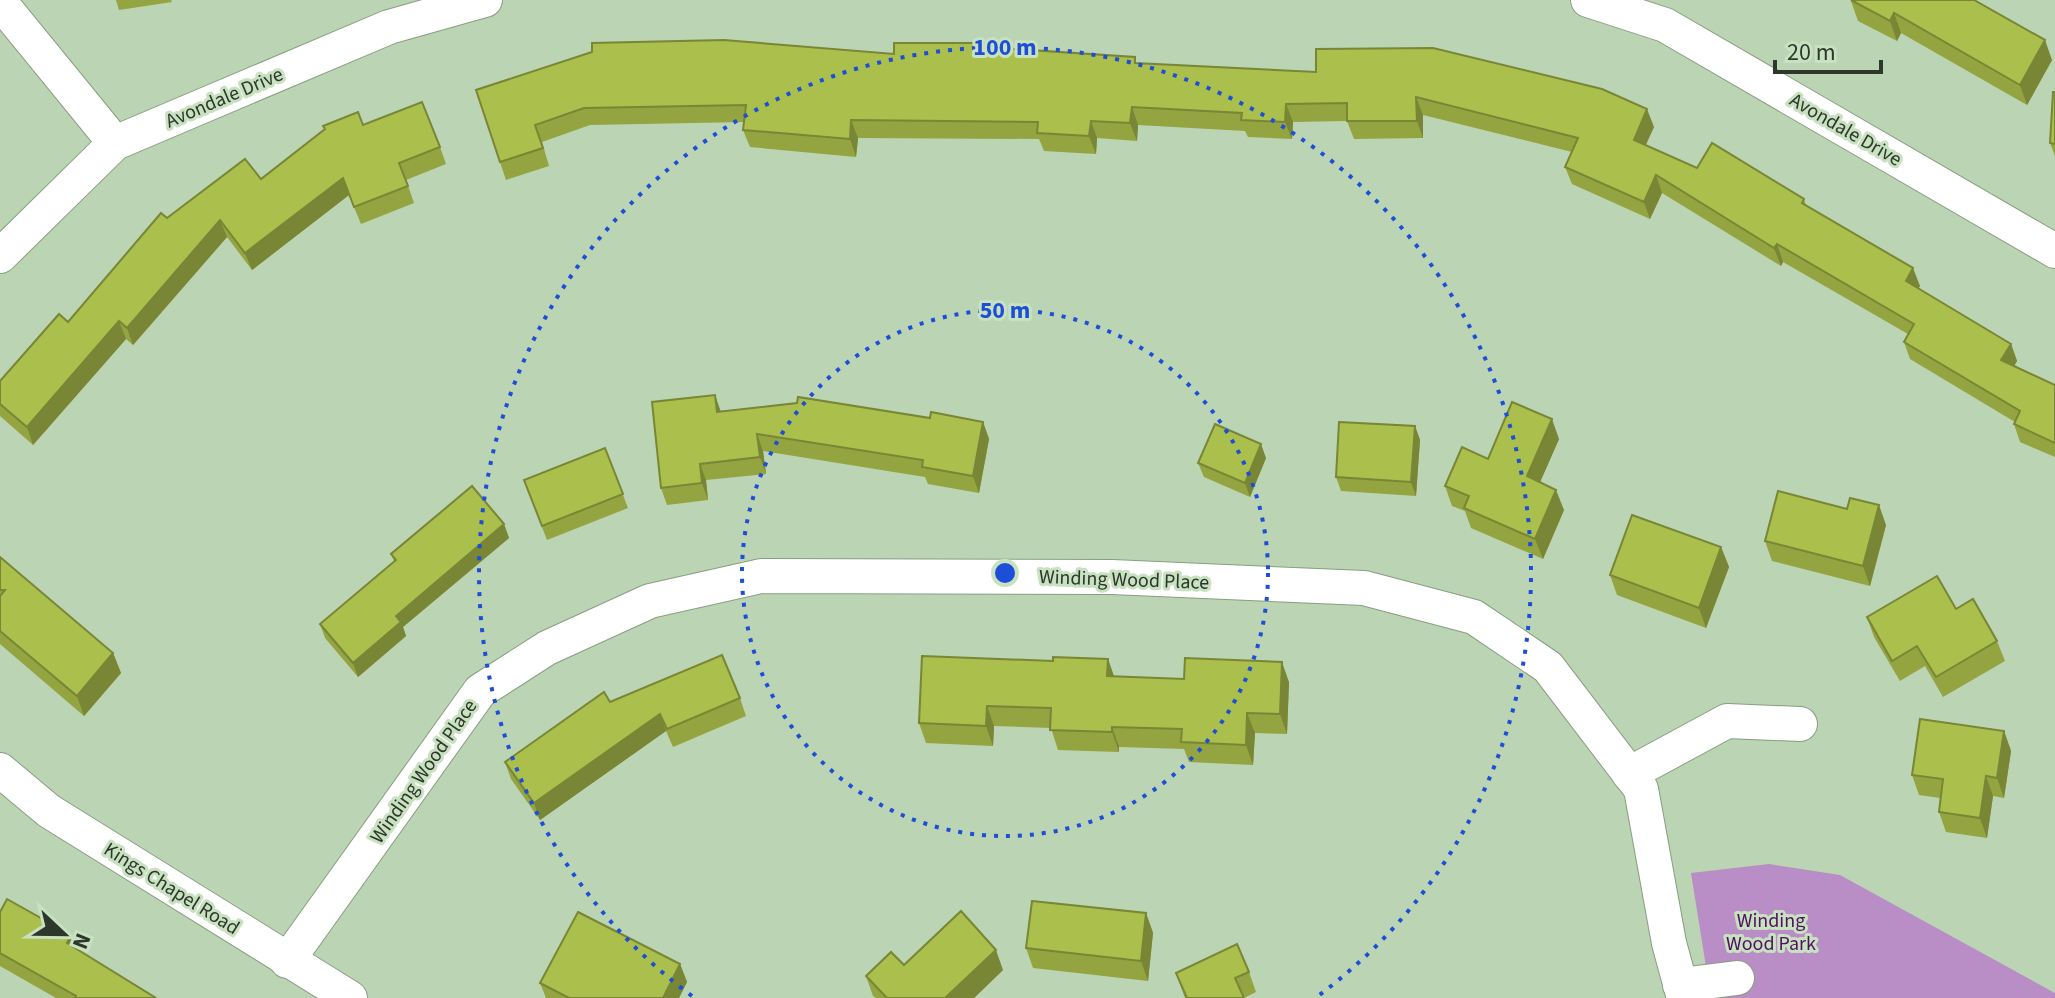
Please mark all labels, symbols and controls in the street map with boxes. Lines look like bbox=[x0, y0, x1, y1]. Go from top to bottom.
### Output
scale bar bbox=[1775, 24, 1881, 74]
text: 100 m bbox=[973, 30, 1037, 65]
text: 20 m bbox=[1787, 35, 1836, 70]
street label: Avondale Drive bbox=[161, 61, 288, 135]
street label: Avondale Drive bbox=[1784, 86, 1907, 173]
text: 50 m bbox=[980, 293, 1030, 328]
centre of rings bbox=[991, 559, 1019, 587]
street label: Winding Wood Place bbox=[1038, 563, 1210, 597]
street label: Winding Wood Place bbox=[364, 694, 484, 849]
street label: Kings Chapel Road bbox=[98, 836, 245, 942]
north arrow bbox=[24, 894, 104, 974]
park label: Winding Wood Park bbox=[1726, 907, 1816, 958]
text: N bbox=[64, 928, 99, 954]

